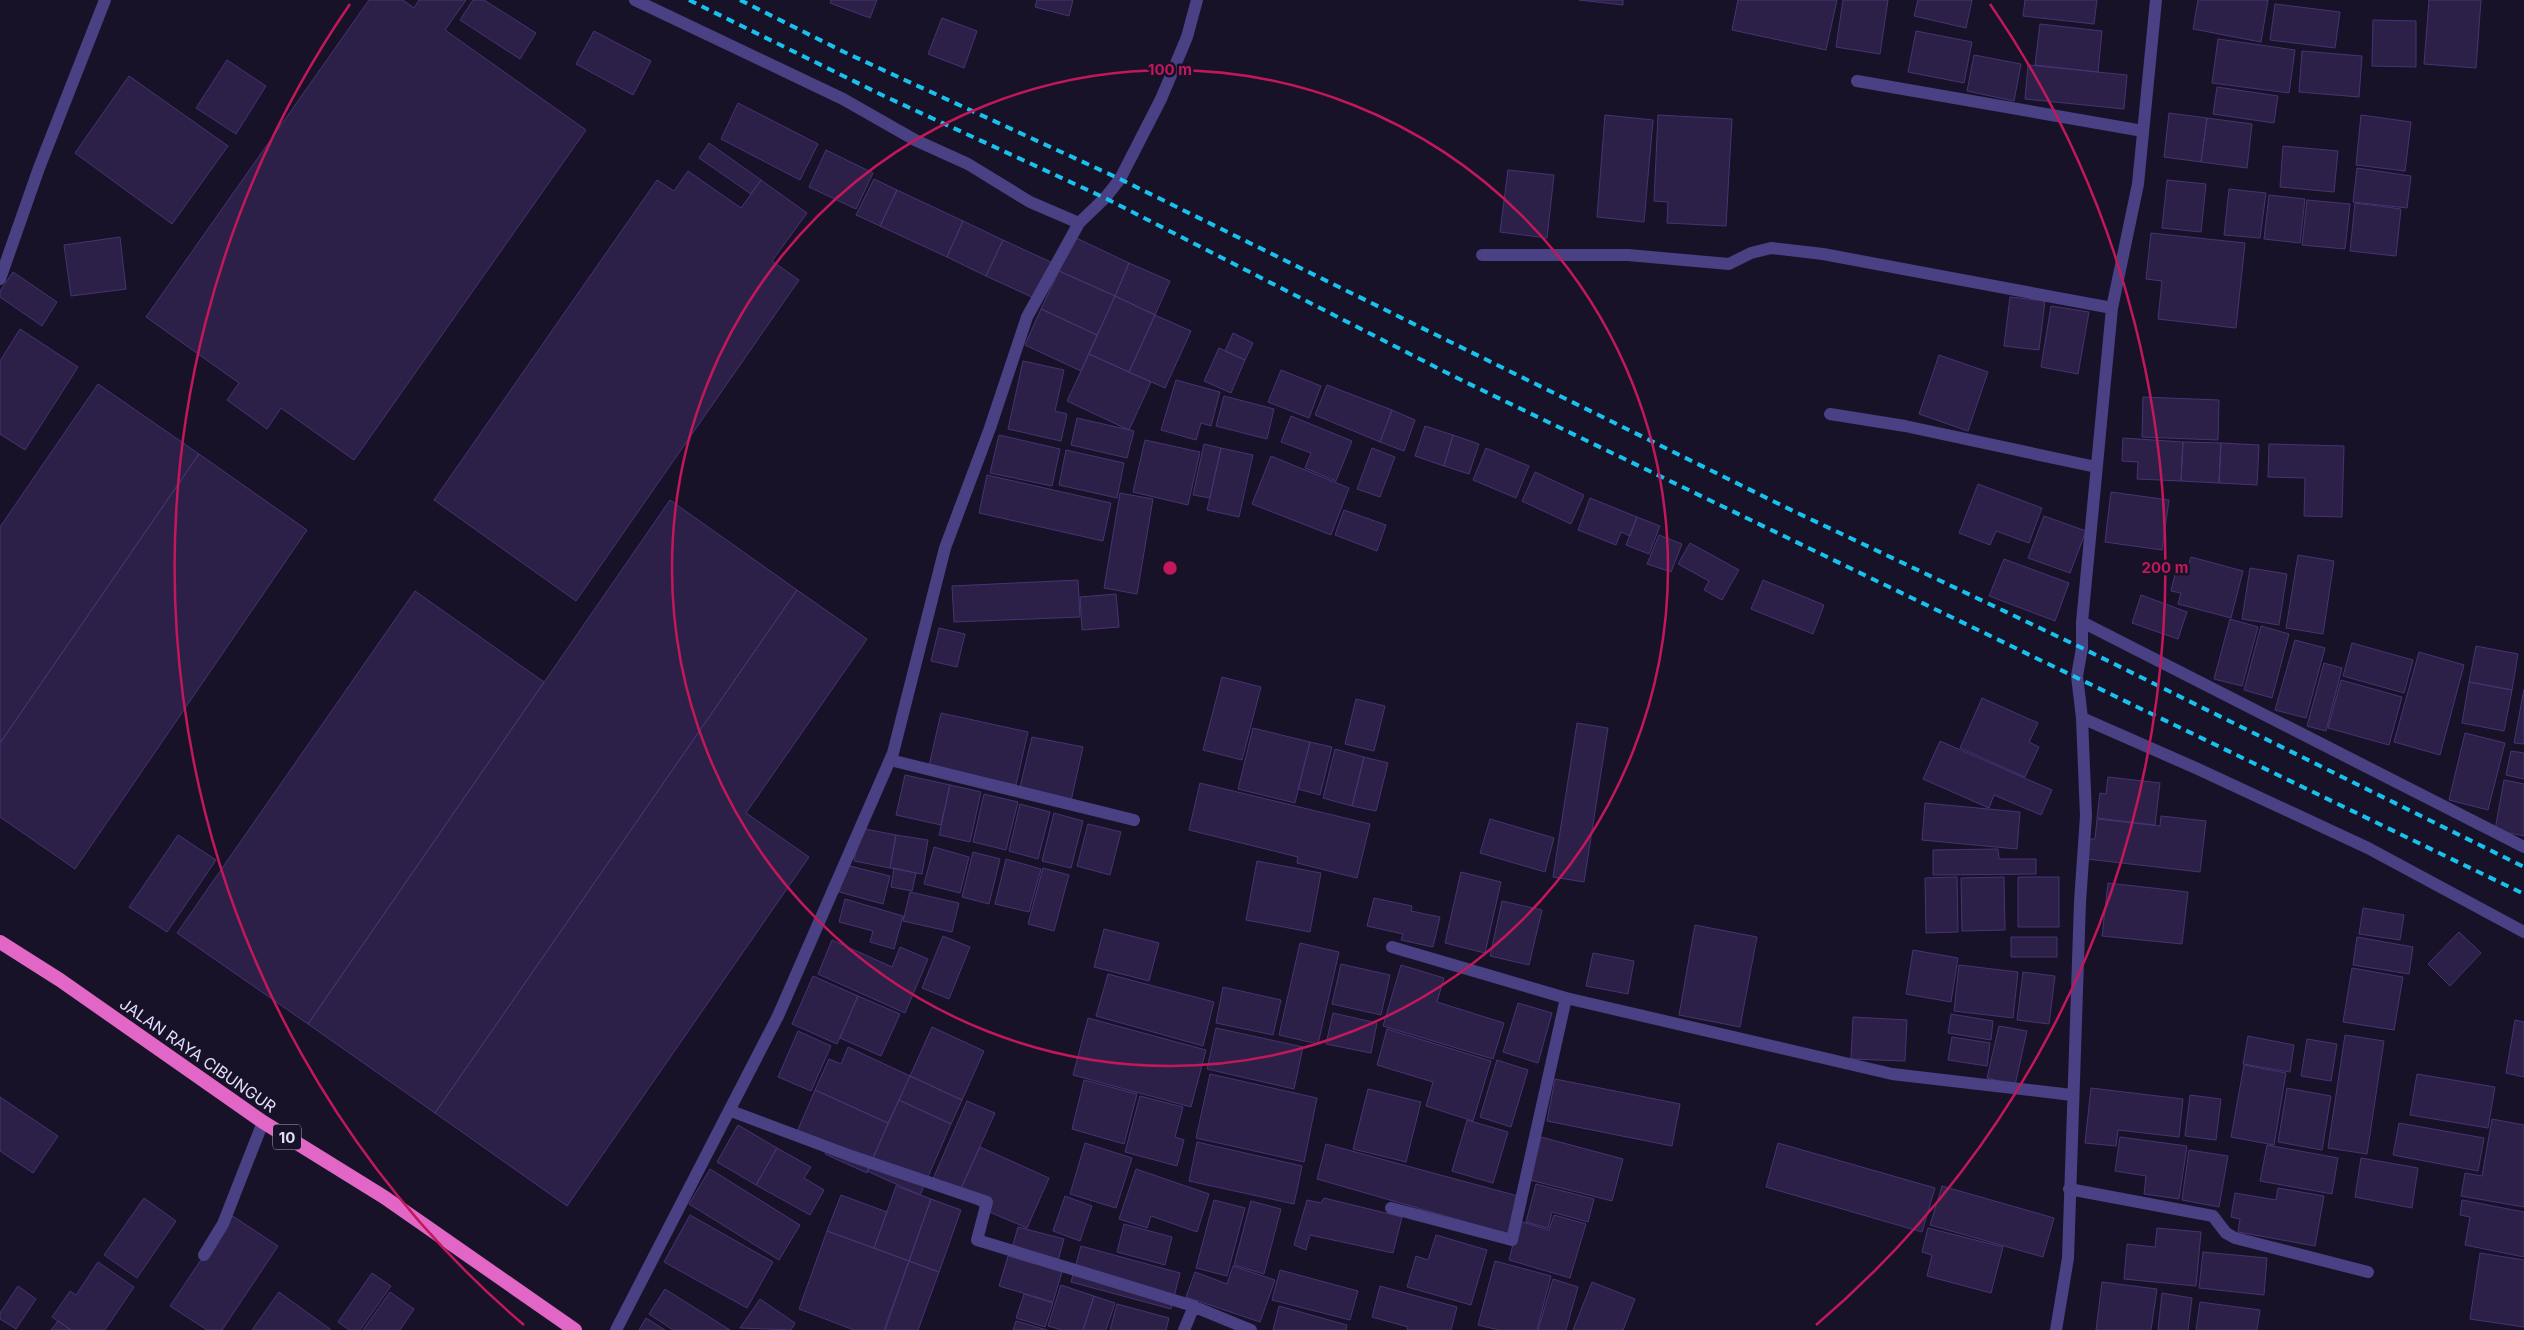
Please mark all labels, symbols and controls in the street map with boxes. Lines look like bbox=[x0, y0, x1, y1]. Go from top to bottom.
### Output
text: 100 m bbox=[1148, 60, 1192, 79]
text: 200 m bbox=[2142, 558, 2188, 577]
centre of rings bbox=[1161, 559, 1179, 577]
street label: JALAN RAYA CIBUNGUR bbox=[116, 993, 280, 1117]
road number: 10 bbox=[273, 1124, 301, 1150]

